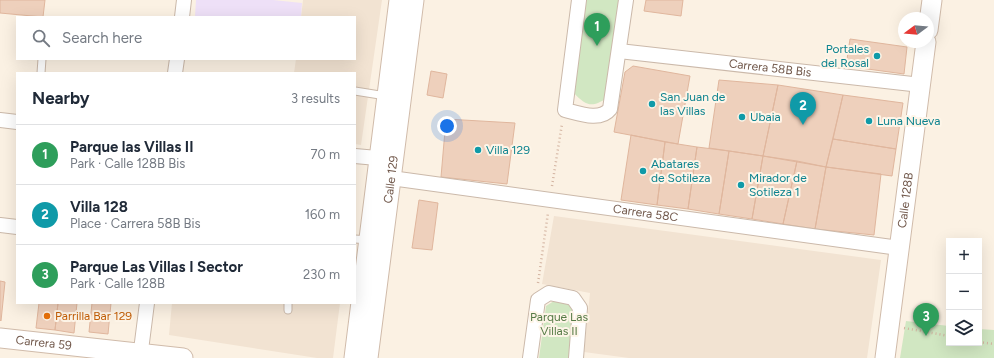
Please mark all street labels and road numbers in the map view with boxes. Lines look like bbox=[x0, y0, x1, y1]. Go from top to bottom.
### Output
street label: Carrera 58B Bis bbox=[728, 56, 812, 80]
street label: Calle 129 bbox=[381, 155, 401, 204]
street label: Calle 128B bbox=[895, 172, 916, 229]
street label: Carrera 58C bbox=[612, 202, 679, 225]
street label: Carrera 59 bbox=[15, 333, 73, 353]

